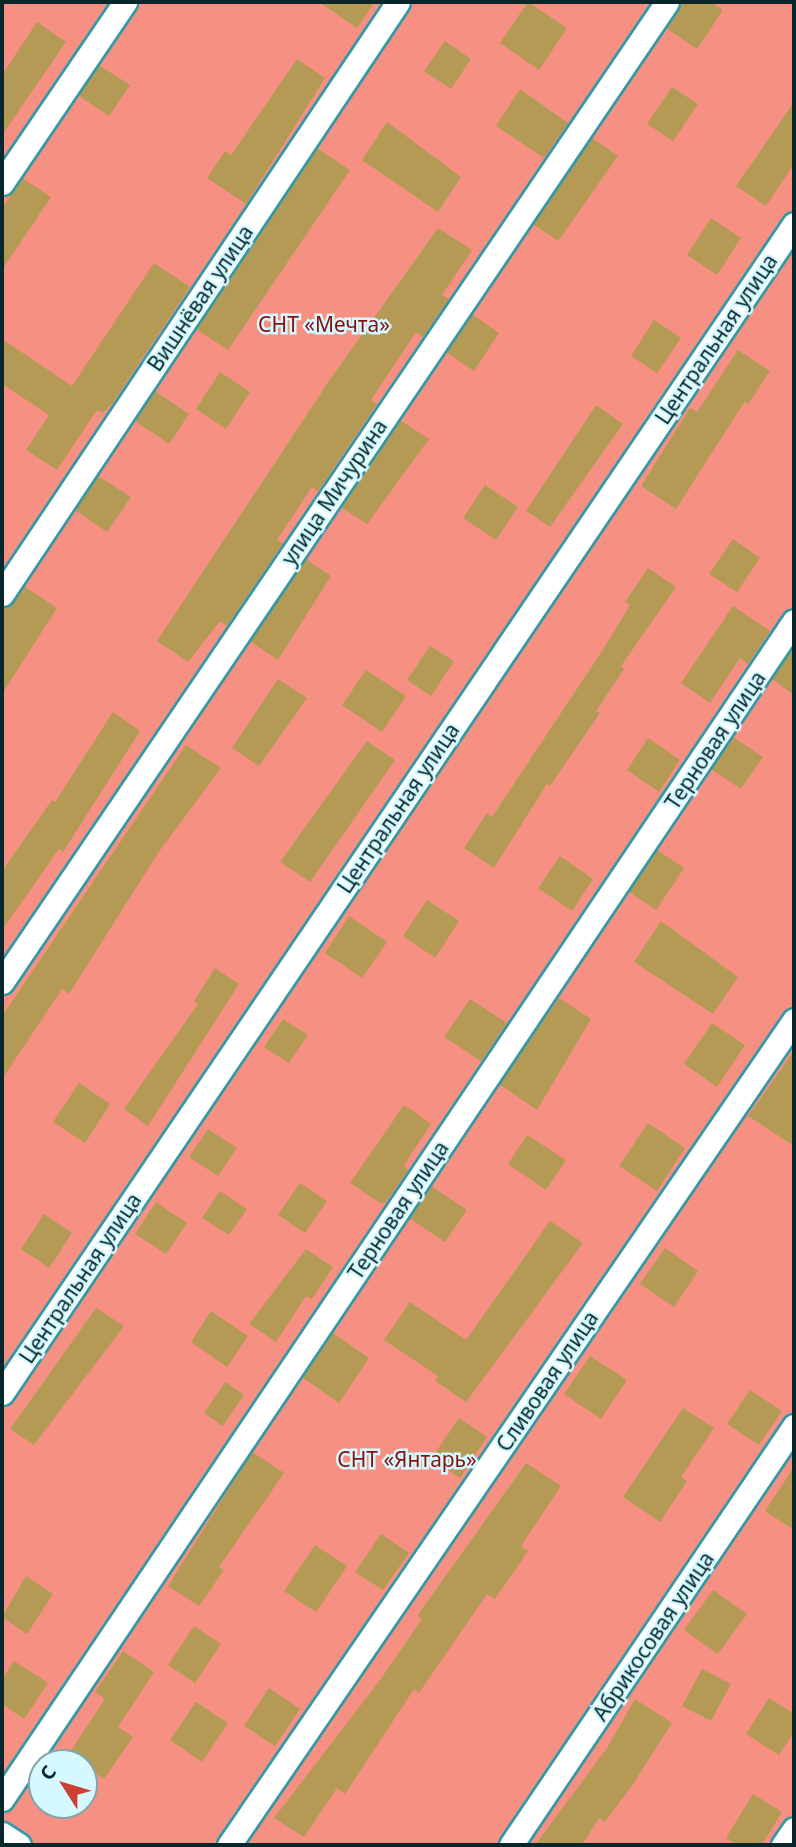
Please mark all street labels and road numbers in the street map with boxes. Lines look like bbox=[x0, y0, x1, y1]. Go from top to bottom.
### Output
street label: Вишнёвая улица bbox=[142, 220, 258, 376]
street label: Центральная улица bbox=[650, 249, 782, 429]
street label: улица Мичурина bbox=[276, 414, 392, 570]
street label: Терновая улица bbox=[659, 666, 771, 814]
street label: Центральная улица bbox=[332, 718, 464, 898]
street label: Терновая улица bbox=[342, 1136, 454, 1284]
street label: Центральная улица bbox=[14, 1188, 146, 1368]
street label: Сливовая улица bbox=[491, 1306, 603, 1456]
street label: Абрикосовая улица bbox=[587, 1547, 719, 1725]

